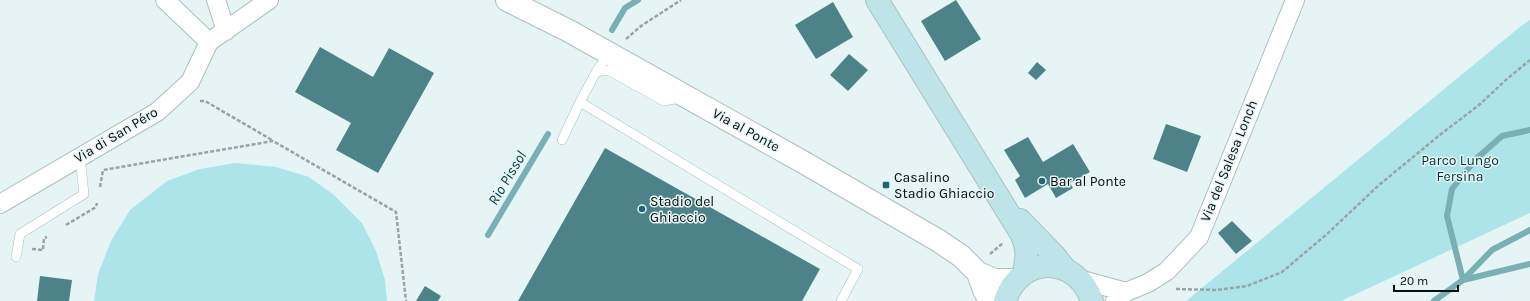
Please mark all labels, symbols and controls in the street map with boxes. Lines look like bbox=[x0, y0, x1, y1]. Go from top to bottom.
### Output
street label: Via del Salesa Lonch bbox=[1197, 98, 1261, 224]
street label: Via di San Péro bbox=[71, 103, 161, 167]
street label: Via al Ponte bbox=[709, 105, 783, 155]
water label: Rio Pissol bbox=[484, 148, 530, 208]
park label: Parco Lungo Fersina bbox=[1421, 152, 1499, 185]
place label: Casalino Stadio Ghiaccio bbox=[894, 169, 995, 202]
place label: Bar al Ponte bbox=[1050, 173, 1126, 190]
marker: Bar al Ponte bbox=[1037, 176, 1047, 186]
marker: Casalino Stadio Ghiaccio bbox=[881, 180, 891, 190]
place label: Stadio del Ghiaccio bbox=[650, 193, 714, 226]
marker: Stadio del Ghiaccio bbox=[637, 204, 647, 214]
scale bar bbox=[1394, 267, 1458, 293]
text: 20 m bbox=[1400, 274, 1428, 288]

